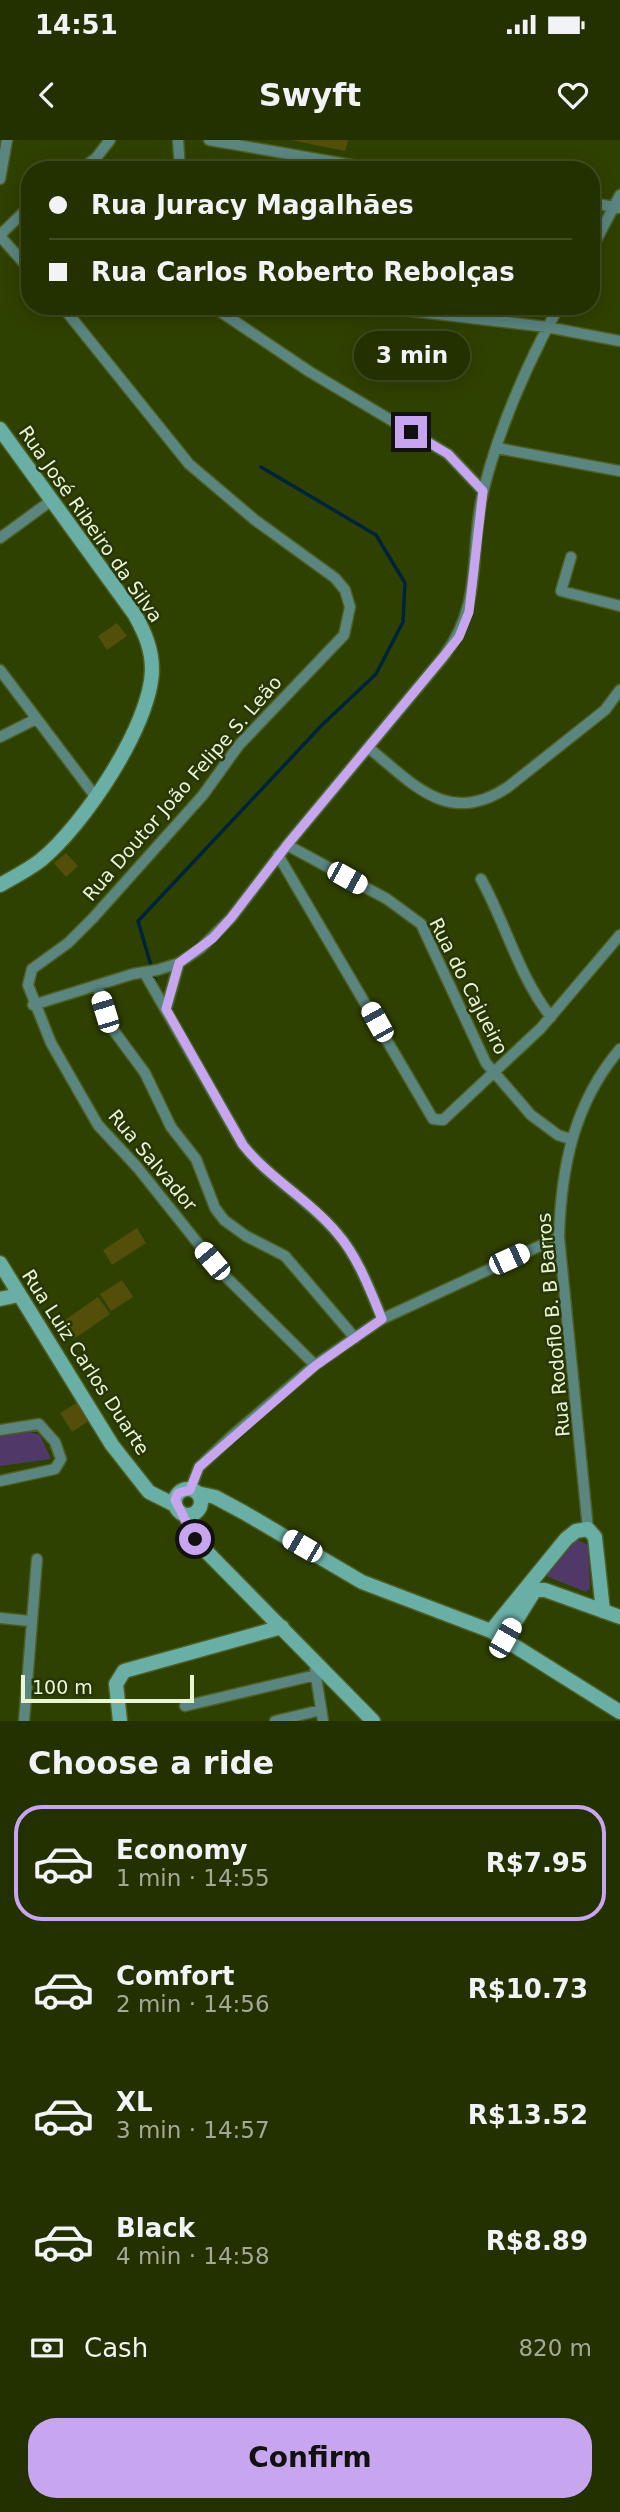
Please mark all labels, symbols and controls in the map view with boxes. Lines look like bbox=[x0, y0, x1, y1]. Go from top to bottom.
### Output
text: 14:51 bbox=[35, 10, 118, 40]
icon: back bbox=[28, 76, 66, 114]
text: Swyft bbox=[259, 76, 361, 114]
icon: heart bbox=[554, 76, 592, 114]
text: Rua Juracy Magalhães bbox=[91, 190, 414, 220]
text: Rua Carlos Roberto Rebolças bbox=[91, 257, 515, 287]
callout: 3 min bbox=[353, 330, 469, 380]
text: 3 min bbox=[376, 342, 448, 368]
route end bbox=[395, 416, 427, 448]
street label: Rua José Ribeiro da Silva bbox=[15, 422, 167, 626]
street label: Rua Doutor João Felipe S. Leão bbox=[78, 671, 286, 905]
car bbox=[324, 859, 371, 897]
street label: Rua do Cajueiro bbox=[425, 914, 513, 1058]
car bbox=[89, 989, 122, 1035]
car bbox=[358, 999, 397, 1045]
street label: Rua Salvador bbox=[104, 1105, 202, 1215]
street label: Rua Rodoflo B. B Barros bbox=[532, 1212, 574, 1438]
car bbox=[191, 1238, 234, 1284]
car bbox=[486, 1241, 533, 1277]
street label: Rua Luiz Carlos Duarte bbox=[18, 1265, 154, 1459]
route start bbox=[179, 1523, 211, 1555]
car bbox=[279, 1526, 326, 1566]
car bbox=[486, 1615, 525, 1661]
scale bar bbox=[21, 1672, 194, 1704]
text: 100 m bbox=[32, 1676, 93, 1698]
text: Choose a ride bbox=[28, 1744, 274, 1782]
icon: car bbox=[32, 1832, 95, 1895]
text: Economy bbox=[116, 1835, 247, 1865]
text: R$7.95 bbox=[486, 1848, 588, 1878]
text: 1 min · 14:55 bbox=[116, 1865, 270, 1891]
icon: car bbox=[32, 1958, 95, 2021]
text: Comfort bbox=[116, 1961, 234, 1991]
text: R$10.73 bbox=[468, 1974, 588, 2004]
text: 2 min · 14:56 bbox=[116, 1991, 270, 2017]
icon: car bbox=[32, 2084, 95, 2147]
text: XL bbox=[116, 2087, 153, 2117]
text: R$13.52 bbox=[468, 2100, 588, 2130]
text: 3 min · 14:57 bbox=[116, 2117, 270, 2143]
icon: car bbox=[32, 2210, 95, 2273]
text: Black bbox=[116, 2213, 195, 2243]
text: R$8.89 bbox=[486, 2226, 588, 2256]
text: 4 min · 14:58 bbox=[116, 2243, 270, 2269]
icon: cash bbox=[28, 2329, 66, 2367]
text: Cash bbox=[84, 2333, 148, 2363]
text: 820 m bbox=[518, 2335, 592, 2361]
button: Confirm bbox=[28, 2418, 592, 2498]

